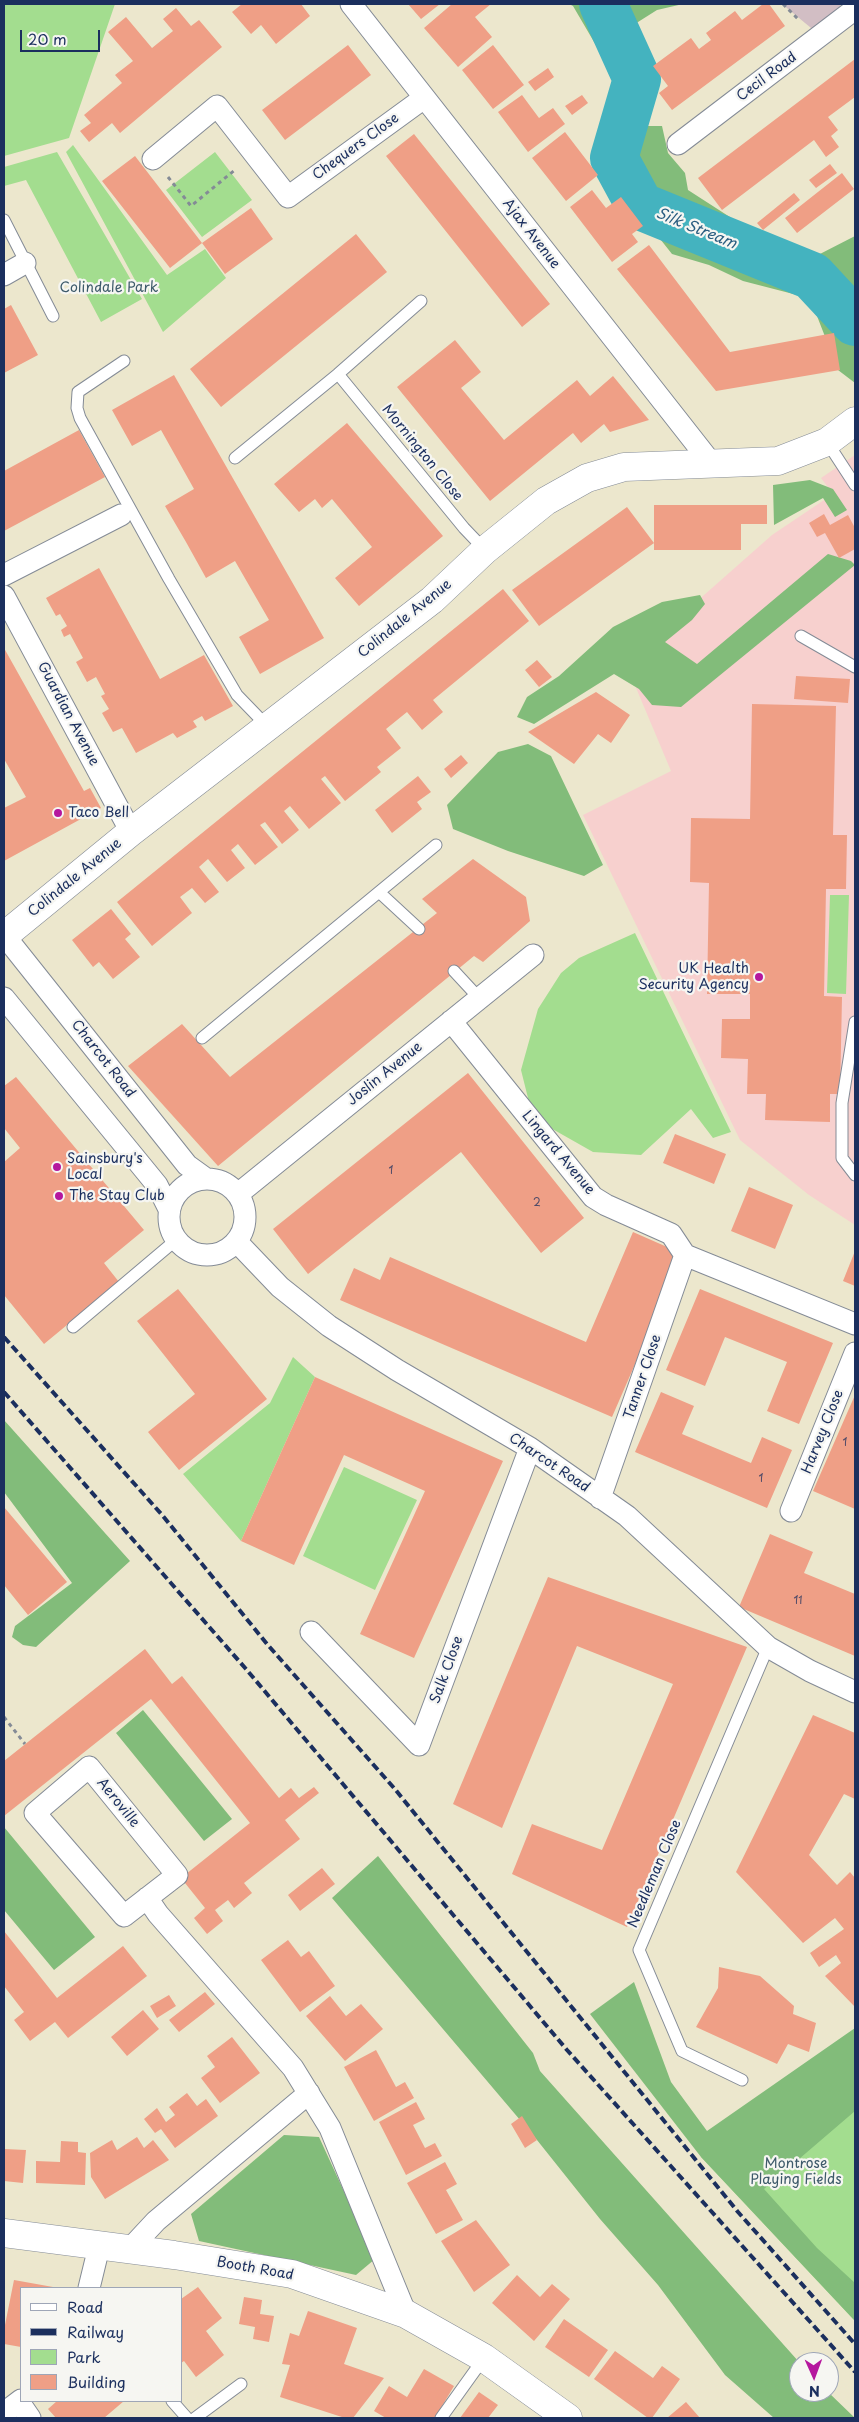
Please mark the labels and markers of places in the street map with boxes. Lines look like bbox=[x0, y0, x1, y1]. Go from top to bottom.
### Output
place label: Taco Bell bbox=[68, 805, 129, 821]
marker: Taco Bell bbox=[52, 807, 64, 819]
place label: UK Health Security Agency bbox=[638, 961, 749, 994]
marker: UK Health Security Agency bbox=[753, 971, 765, 983]
place label: Sainsbury's Local bbox=[67, 1151, 143, 1184]
marker: Sainsbury's Local bbox=[51, 1161, 63, 1173]
place label: The Stay Club bbox=[69, 1188, 165, 1204]
marker: The Stay Club bbox=[53, 1190, 65, 1202]

